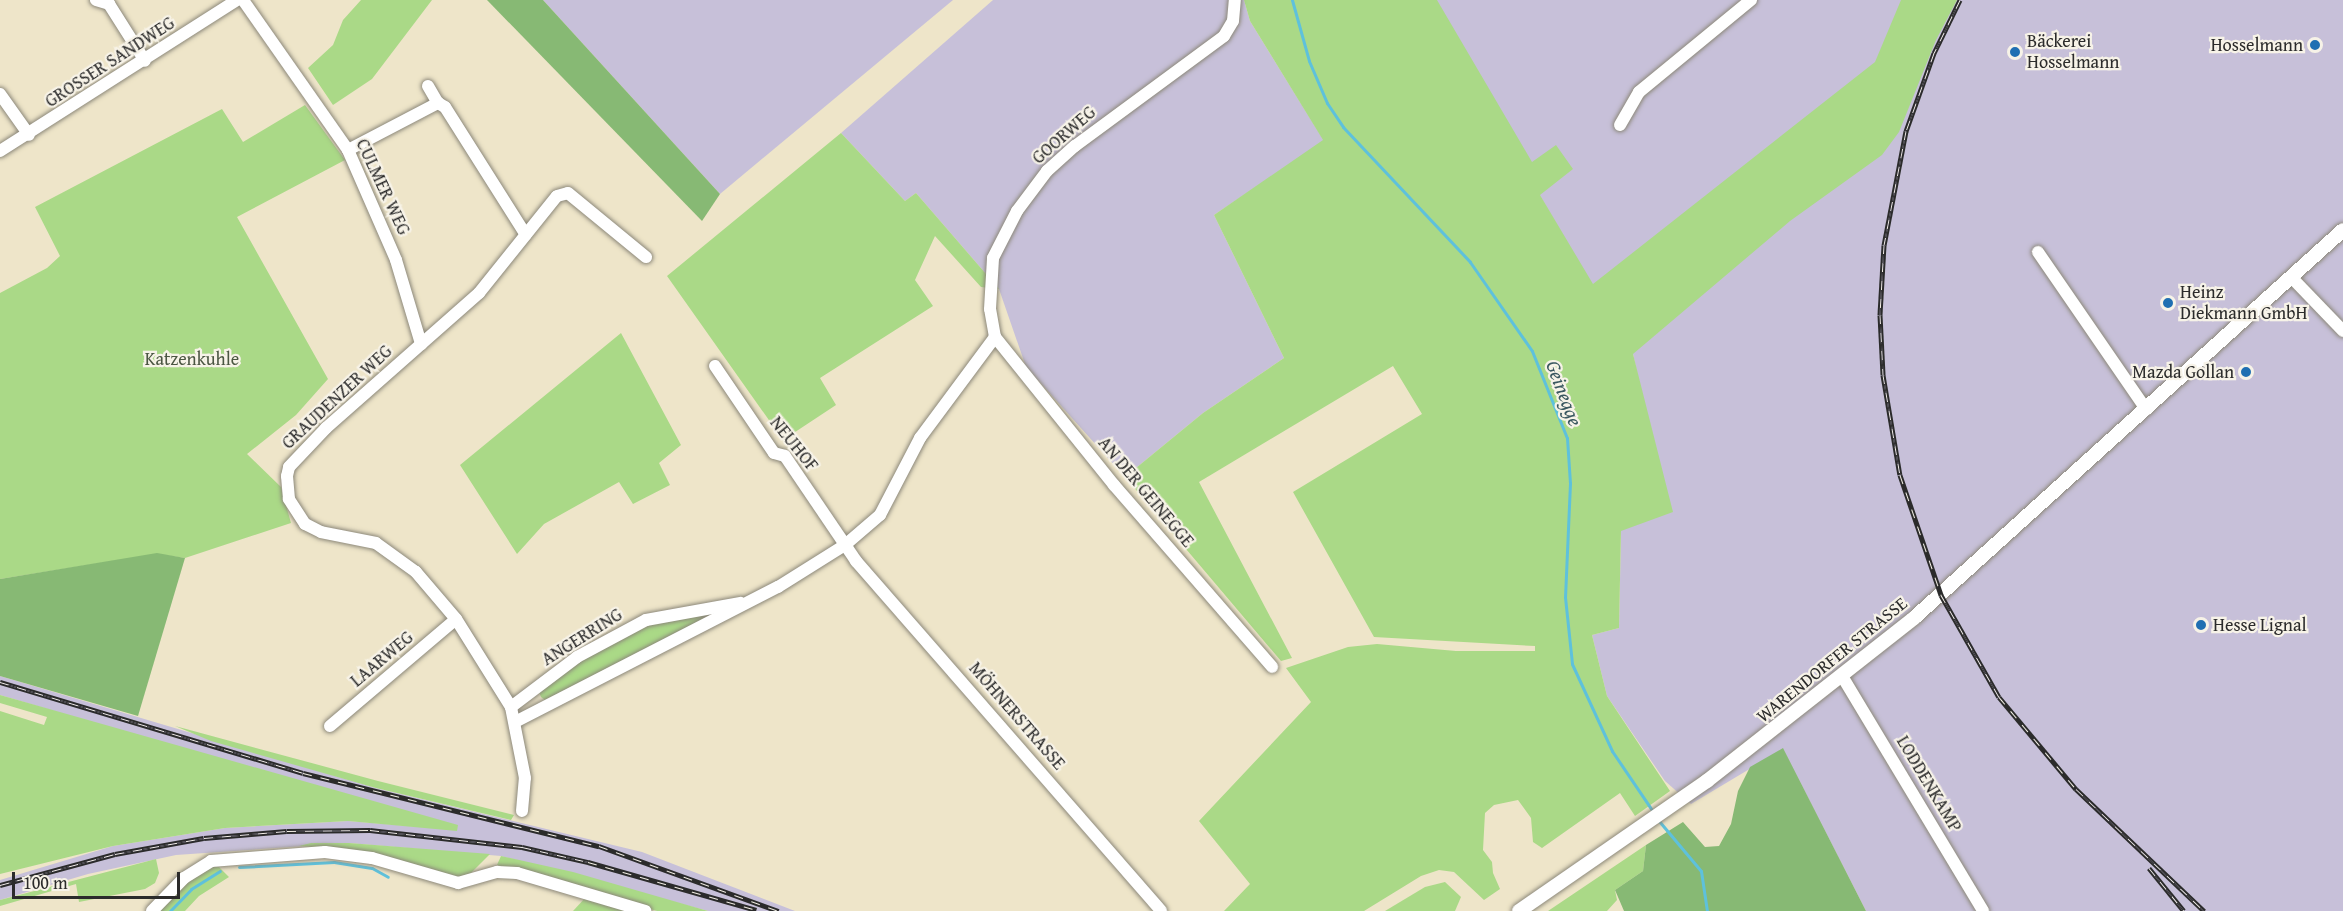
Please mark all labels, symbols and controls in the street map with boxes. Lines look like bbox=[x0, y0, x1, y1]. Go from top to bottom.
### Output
street label: GROSSER SANDWEG bbox=[41, 12, 179, 112]
place label: Bäckerei Hosselmann bbox=[2027, 31, 2119, 74]
place label: Hosselmann bbox=[2211, 34, 2303, 56]
marker: Hosselmann bbox=[2308, 38, 2322, 52]
marker: Bäckerei Hosselmann bbox=[2008, 45, 2022, 59]
street label: GOORWEG bbox=[1028, 101, 1100, 169]
street label: CULMER WEG bbox=[351, 135, 415, 239]
place label: Heinz Diekmann GmbH bbox=[2180, 282, 2308, 324]
marker: Heinz Diekmann GmbH bbox=[2161, 296, 2175, 310]
street label: GRAUDENZER WEG bbox=[277, 340, 397, 454]
park label: Katzenkuhle bbox=[145, 348, 239, 370]
water label: Geinegge bbox=[1542, 357, 1588, 429]
place label: Mazda Gollan bbox=[2132, 361, 2234, 383]
marker: Mazda Gollan bbox=[2239, 365, 2253, 379]
street label: NEUHOF bbox=[765, 412, 823, 476]
street label: AN DER GEINEGGE bbox=[1094, 432, 1198, 552]
street label: WARENDORFER STRASSE bbox=[1752, 593, 1912, 727]
street label: ANGERRING bbox=[538, 604, 626, 670]
place label: Hesse Lignal bbox=[2213, 614, 2307, 636]
marker: Hesse Lignal bbox=[2194, 618, 2208, 632]
street label: LAARWEG bbox=[346, 626, 418, 692]
street label: MÖHNERSTRASSE bbox=[964, 658, 1070, 774]
street label: LODDENKAMP bbox=[1892, 732, 1966, 836]
scale bar bbox=[15, 860, 183, 898]
text: 100 m bbox=[23, 869, 68, 896]

